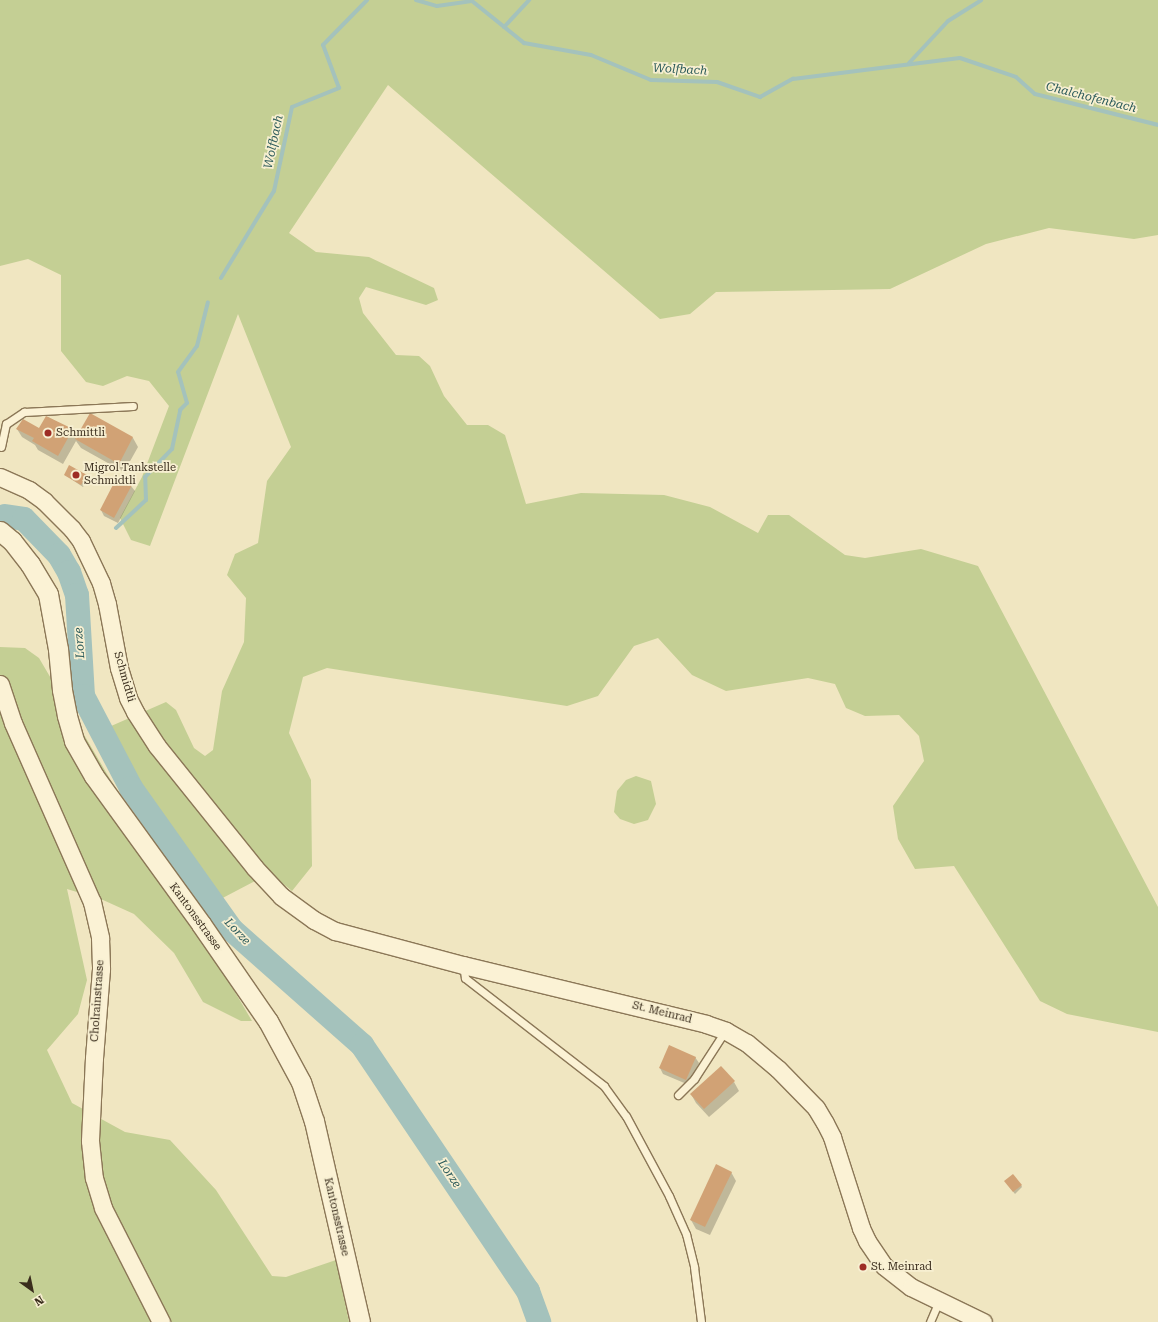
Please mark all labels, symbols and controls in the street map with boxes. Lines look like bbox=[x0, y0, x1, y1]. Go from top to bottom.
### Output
water label: Wolfbach bbox=[653, 61, 707, 79]
water label: Chalchofenbach bbox=[1044, 80, 1138, 116]
water label: Wolfbach bbox=[261, 114, 287, 170]
place label: Schmittli bbox=[56, 426, 105, 440]
marker: Schmittli bbox=[43, 428, 53, 438]
place label: Migrol Tankstelle Schmidtli bbox=[84, 462, 176, 488]
marker: Migrol Tankstelle Schmidtli bbox=[71, 470, 81, 480]
water label: Lorze bbox=[72, 627, 88, 659]
street label: Schmidtli bbox=[111, 650, 137, 704]
street label: Kantonsstrasse bbox=[166, 881, 224, 953]
water label: Lorze bbox=[221, 916, 253, 948]
street label: Cholrainstrasse bbox=[89, 960, 107, 1042]
street label: St. Meinrad bbox=[631, 999, 693, 1027]
water label: Lorze bbox=[434, 1157, 464, 1191]
street label: Kantonsstrasse bbox=[321, 1177, 351, 1257]
place label: St. Meinrad bbox=[871, 1260, 932, 1274]
marker: St. Meinrad bbox=[858, 1262, 868, 1272]
north arrow bbox=[12, 1270, 52, 1310]
text: N bbox=[32, 1293, 46, 1308]

